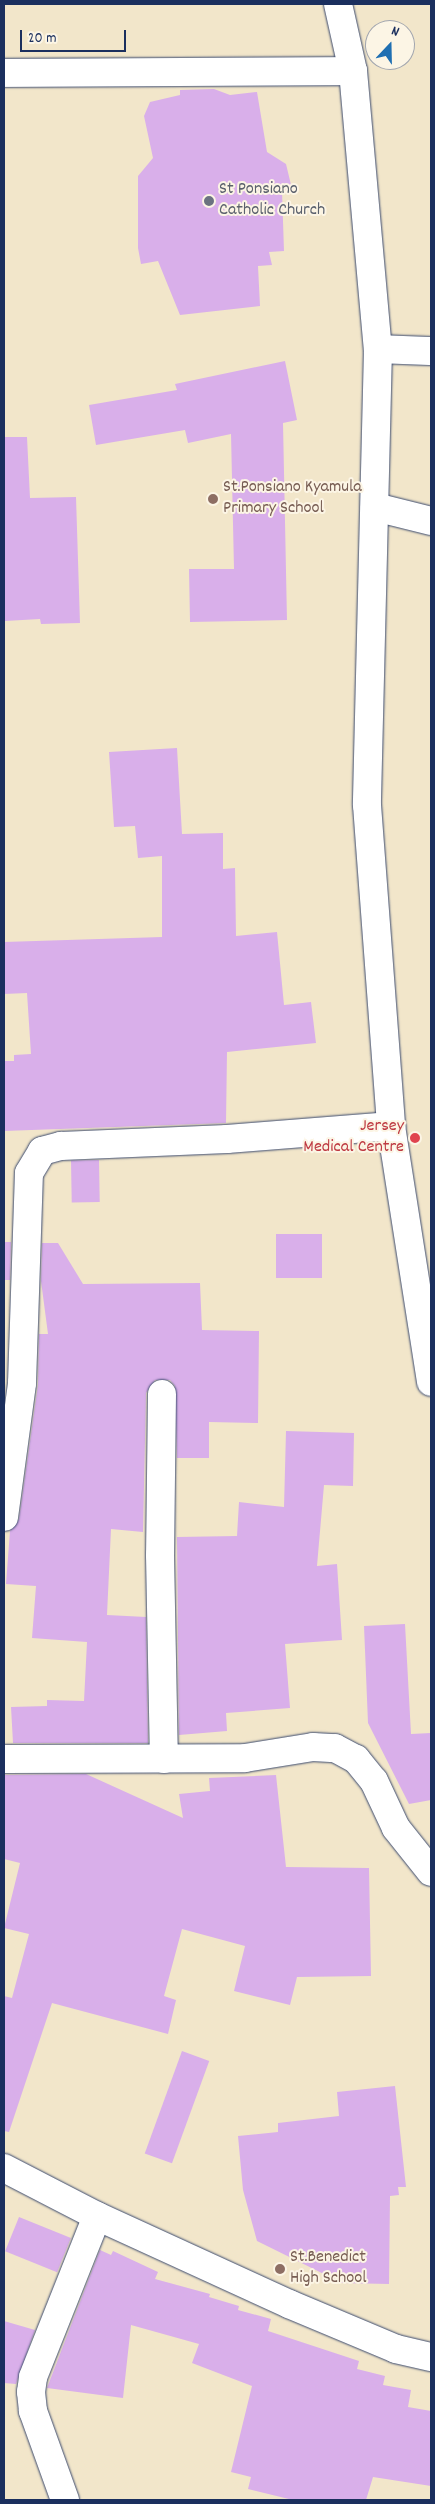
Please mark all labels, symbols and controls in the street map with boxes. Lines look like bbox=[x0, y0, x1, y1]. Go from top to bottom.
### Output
scale bar bbox=[22, 20, 129, 52]
north arrow bbox=[365, 20, 415, 70]
text: N bbox=[388, 21, 402, 43]
text: 20 m bbox=[28, 28, 56, 50]
place label: St Ponsiano Catholic Church bbox=[219, 180, 325, 222]
marker: St Ponsiano Catholic Church bbox=[203, 195, 215, 207]
place label: St.Ponsiano Kyamula Primary School bbox=[223, 478, 362, 520]
marker: St.Ponsiano Kyamula Primary School bbox=[207, 493, 219, 505]
place label: Jersey Medical Centre bbox=[303, 1117, 404, 1160]
marker: Jersey Medical Centre bbox=[408, 1131, 422, 1145]
place label: St.Benedict High School bbox=[290, 2248, 366, 2290]
marker: St.Benedict High School bbox=[274, 2263, 286, 2275]

